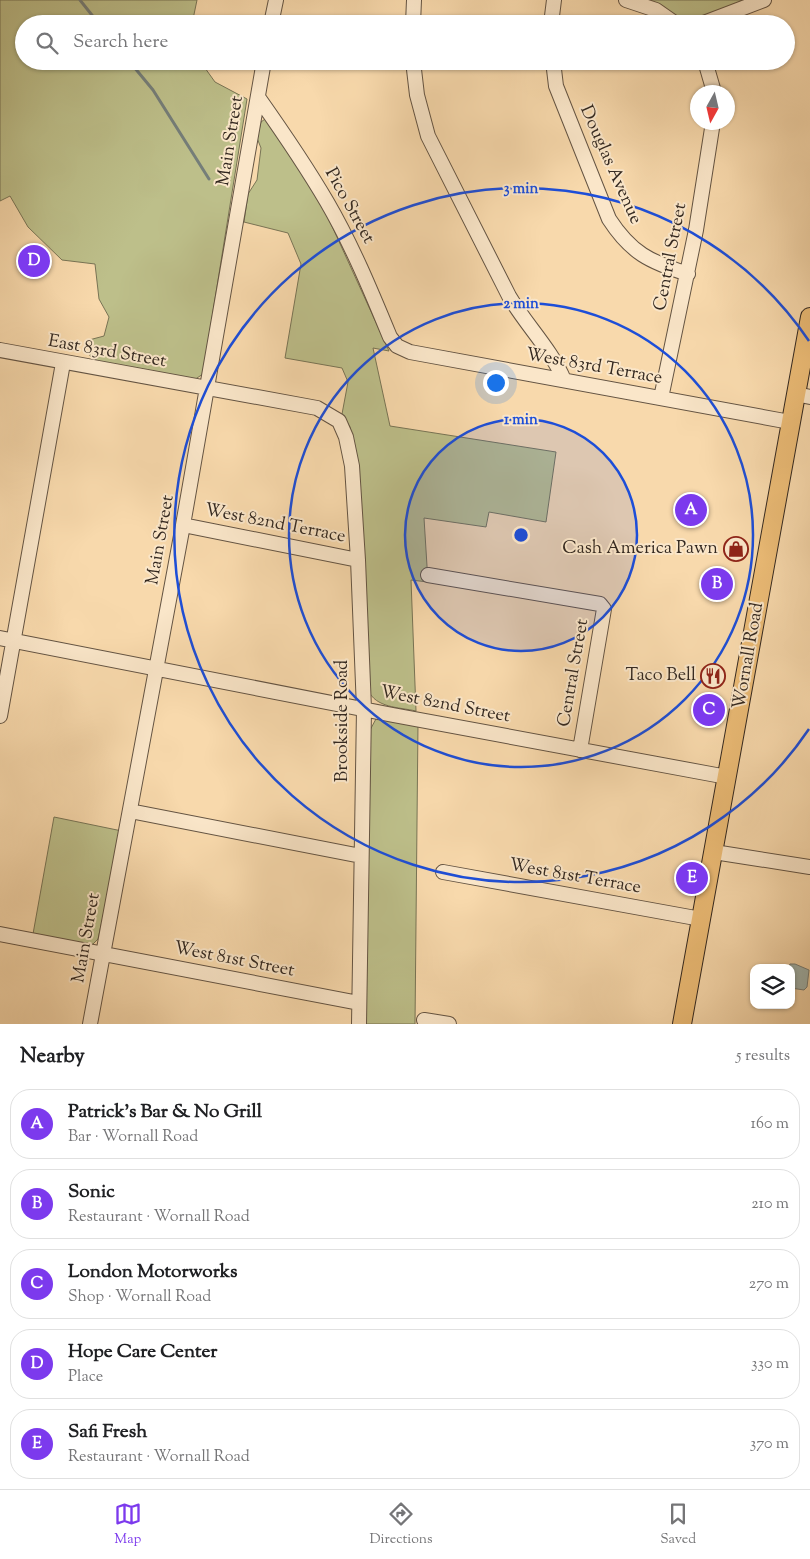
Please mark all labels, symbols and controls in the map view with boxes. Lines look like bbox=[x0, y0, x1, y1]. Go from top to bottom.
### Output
search box bbox=[15, 15, 795, 70]
icon: search bbox=[33, 29, 61, 57]
text: Search here bbox=[73, 29, 168, 56]
north arrow bbox=[690, 85, 735, 130]
street label: Main Street bbox=[211, 94, 251, 188]
street label: Douglas Avenue bbox=[572, 101, 648, 229]
street label: Pico Street bbox=[317, 163, 381, 249]
text: 3 min bbox=[504, 179, 539, 200]
street label: Central Street bbox=[648, 201, 694, 313]
pin: D bbox=[18, 242, 50, 280]
text: 2 min bbox=[503, 294, 539, 315]
street label: East 83rd Street bbox=[46, 329, 168, 375]
street label: West 83rd Terrace bbox=[524, 342, 664, 392]
your location bbox=[483, 370, 509, 396]
text: 1 min bbox=[504, 410, 538, 431]
pin: A bbox=[675, 491, 707, 529]
street label: Main Street bbox=[140, 493, 182, 587]
street label: West 82nd Terrace bbox=[202, 498, 348, 550]
centre of rings bbox=[512, 526, 530, 544]
place label: Cash America Pawn bbox=[562, 536, 718, 562]
shop icon: Cash America Pawn bbox=[723, 536, 749, 562]
pin: B bbox=[701, 565, 733, 603]
street label: Wornall Road bbox=[727, 601, 771, 711]
street label: Central Street bbox=[552, 617, 596, 729]
street label: Brookside Road bbox=[330, 660, 356, 782]
place label: Taco Bell bbox=[625, 663, 696, 689]
restaurant icon: Taco Bell bbox=[700, 663, 726, 689]
street label: West 82nd Street bbox=[378, 680, 512, 730]
pin: C bbox=[693, 691, 725, 729]
street label: West 81st Terrace bbox=[507, 853, 643, 901]
pin: E bbox=[676, 859, 708, 897]
street label: Main Street bbox=[66, 891, 108, 985]
street label: West 81st Street bbox=[171, 936, 297, 984]
map controls bbox=[750, 964, 795, 1009]
button: layers bbox=[750, 964, 795, 1009]
text: Nearby bbox=[20, 1042, 85, 1072]
text: 5 results bbox=[736, 1045, 790, 1068]
text: Patrick's Bar & No Grill bbox=[68, 1099, 262, 1126]
text: A bbox=[31, 1113, 44, 1136]
text: 160 m bbox=[751, 1113, 789, 1136]
text: Bar · Wornall Road bbox=[68, 1126, 198, 1149]
text: Sonic bbox=[68, 1179, 115, 1206]
text: B bbox=[32, 1193, 42, 1216]
text: 210 m bbox=[751, 1193, 789, 1216]
text: Restaurant · Wornall Road bbox=[68, 1206, 250, 1229]
text: London Motorworks bbox=[68, 1259, 238, 1286]
text: C bbox=[31, 1273, 43, 1296]
text: 270 m bbox=[749, 1273, 789, 1296]
text: Shop · Wornall Road bbox=[68, 1286, 211, 1309]
text: Hope Care Center bbox=[68, 1339, 217, 1366]
text: D bbox=[31, 1353, 43, 1376]
text: 330 m bbox=[751, 1353, 789, 1376]
text: Place bbox=[68, 1366, 103, 1389]
text: Safi Fresh bbox=[68, 1419, 147, 1446]
text: E bbox=[32, 1433, 42, 1456]
text: 370 m bbox=[750, 1433, 789, 1456]
text: Restaurant · Wornall Road bbox=[68, 1446, 250, 1469]
tab: Map bbox=[114, 1500, 142, 1550]
tab: Directions bbox=[369, 1500, 433, 1550]
tab: Saved bbox=[660, 1500, 696, 1550]

